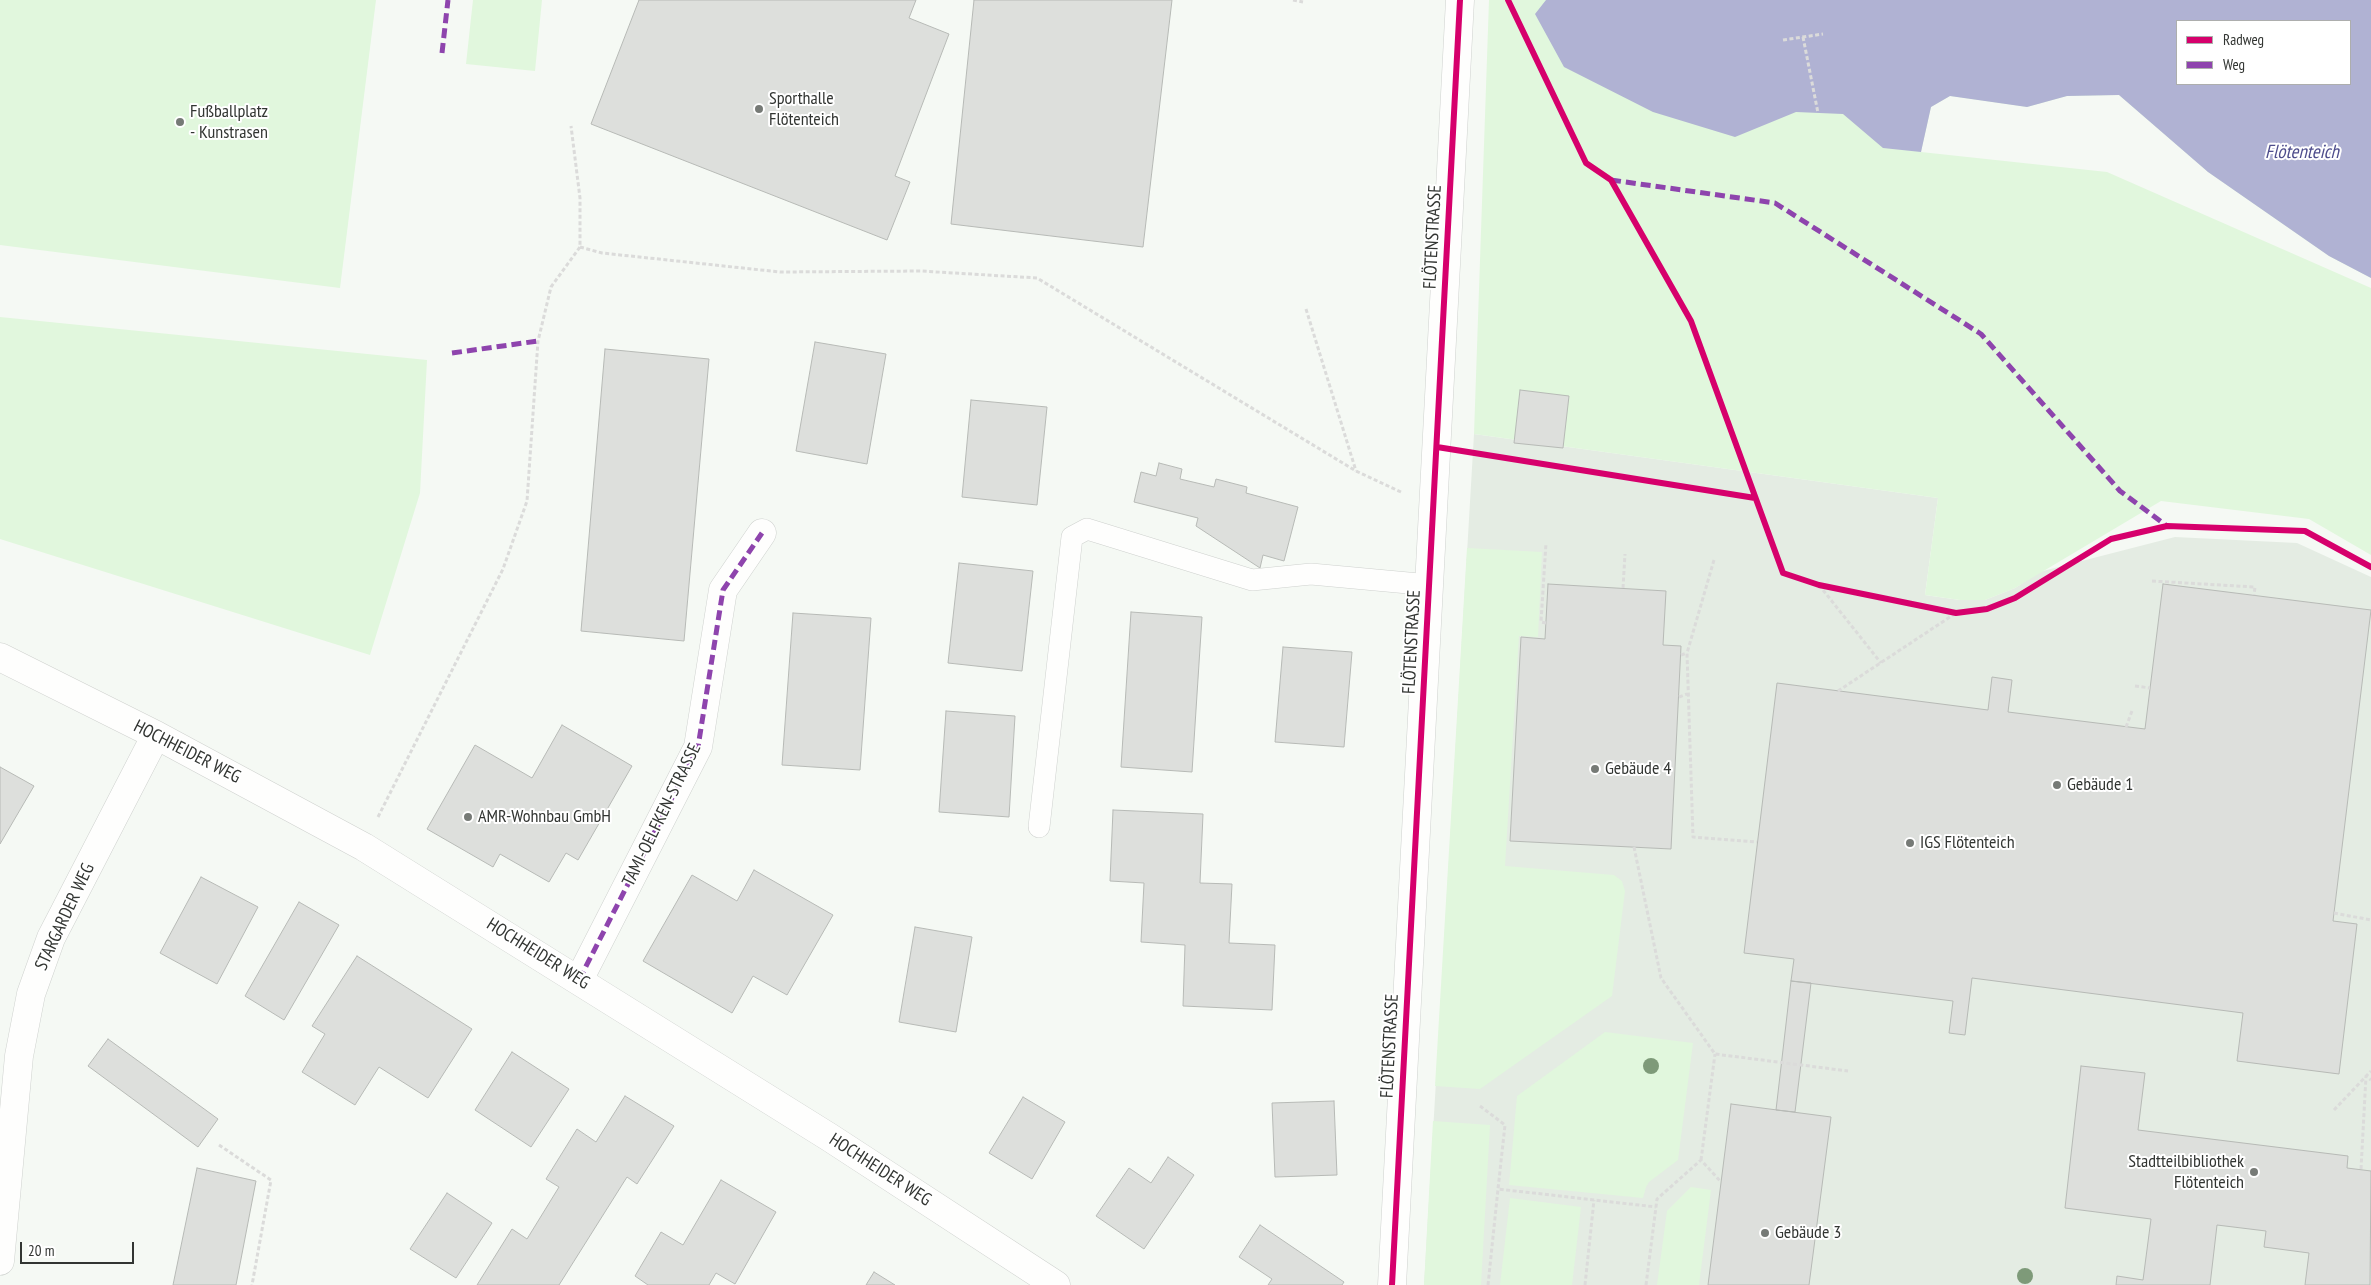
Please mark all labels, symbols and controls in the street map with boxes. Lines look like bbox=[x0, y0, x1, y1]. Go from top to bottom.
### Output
legend bbox=[2176, 20, 2351, 85]
text: Radweg bbox=[2223, 30, 2264, 49]
text: Weg bbox=[2223, 55, 2245, 74]
place label: Sporthalle Flötenteich bbox=[769, 88, 839, 130]
place label: Fußballplatz - Kunstrasen bbox=[190, 101, 268, 144]
marker: Sporthalle Flötenteich bbox=[753, 103, 765, 115]
marker: Fußballplatz - Kunstrasen bbox=[174, 116, 186, 128]
water label: Flötenteich bbox=[2265, 142, 2339, 164]
street label: FLÖTENSTRASSE bbox=[1419, 184, 1447, 290]
street label: FLÖTENSTRASSE bbox=[1398, 589, 1426, 695]
street label: HOCHHEIDER WEG bbox=[130, 716, 244, 788]
street label: TAMI-OELFKEN-STRASSE bbox=[618, 740, 706, 890]
place label: Gebäude 4 bbox=[1605, 758, 1671, 780]
marker: Gebäude 4 bbox=[1589, 763, 1601, 775]
place label: Gebäude 1 bbox=[2067, 774, 2133, 796]
marker: Gebäude 1 bbox=[2051, 779, 2063, 791]
place label: AMR-Wohnbau GmbH bbox=[478, 806, 611, 828]
marker: AMR-Wohnbau GmbH bbox=[462, 811, 474, 823]
place label: IGS Flötenteich bbox=[1920, 832, 2015, 854]
marker: IGS Flötenteich bbox=[1904, 837, 1916, 849]
street label: STARGARDER WEG bbox=[31, 860, 99, 974]
street label: HOCHHEIDER WEG bbox=[483, 914, 593, 994]
street label: FLÖTENSTRASSE bbox=[1376, 993, 1404, 1099]
street label: HOCHHEIDER WEG bbox=[825, 1129, 935, 1211]
place label: Stadtteilbibliothek Flötenteich bbox=[2128, 1151, 2244, 1194]
marker: Stadtteilbibliothek Flötenteich bbox=[2248, 1166, 2260, 1178]
place label: Gebäude 3 bbox=[1775, 1222, 1841, 1244]
marker: Gebäude 3 bbox=[1759, 1227, 1771, 1239]
scale bar bbox=[22, 1232, 136, 1264]
text: 20 m bbox=[28, 1241, 54, 1260]

